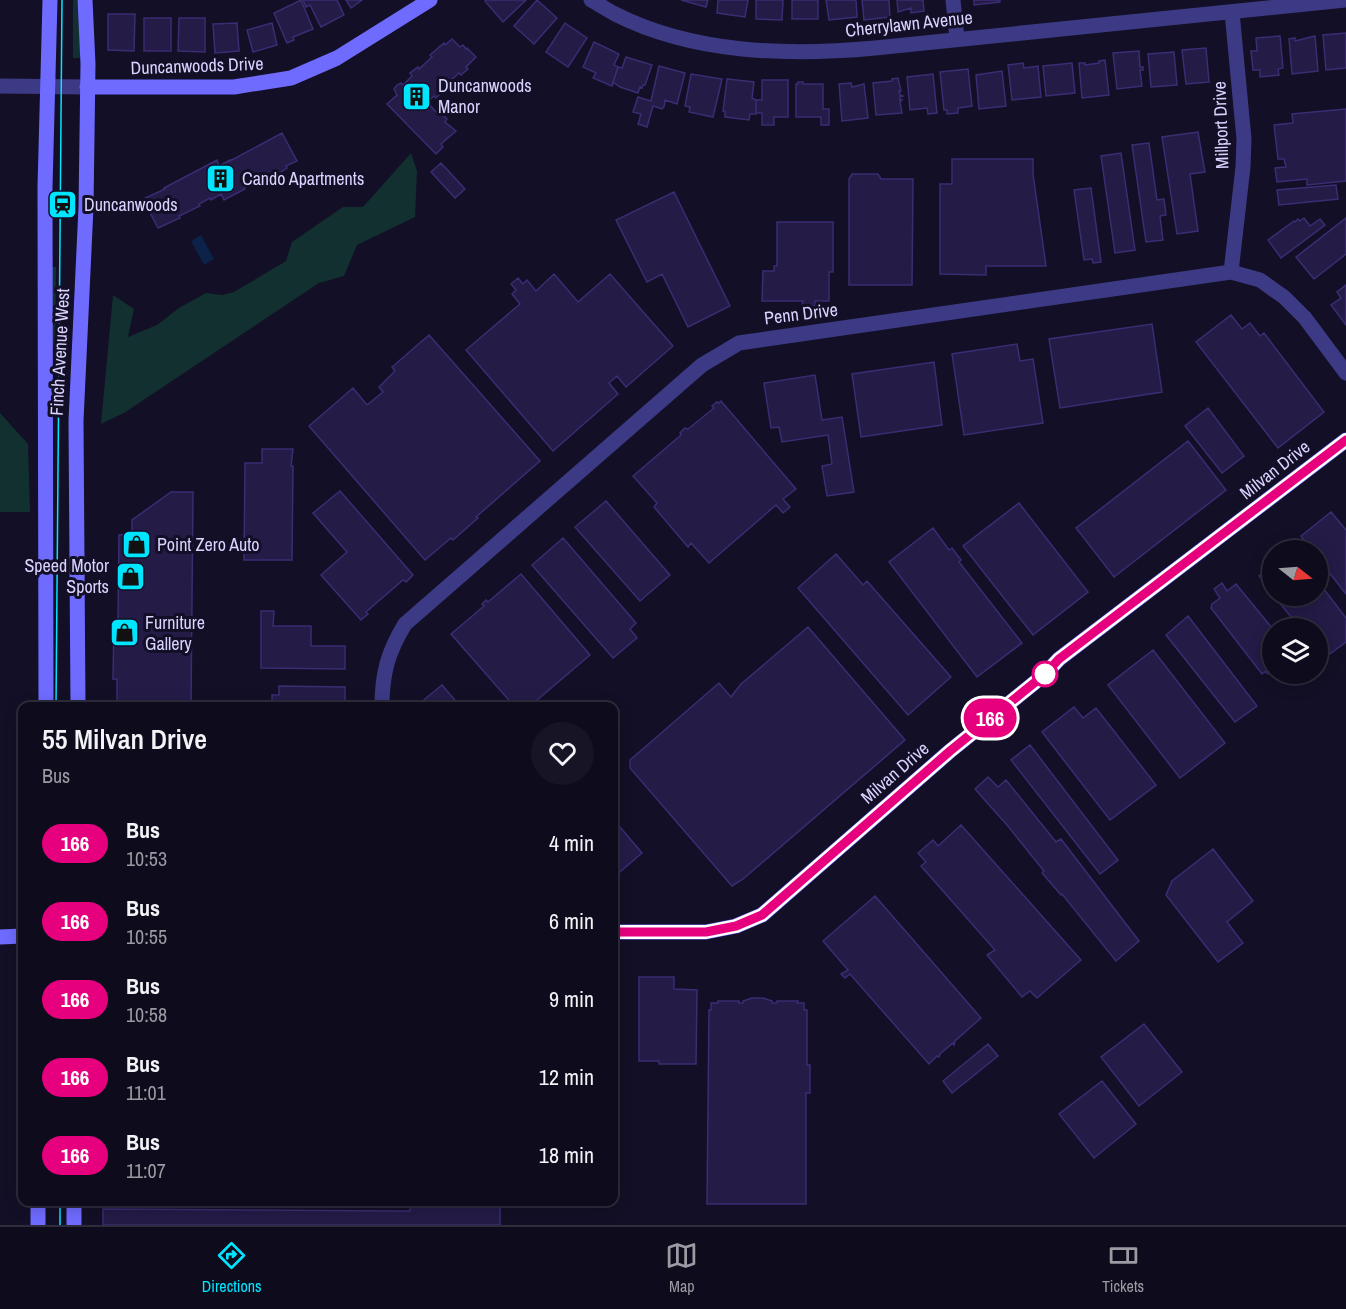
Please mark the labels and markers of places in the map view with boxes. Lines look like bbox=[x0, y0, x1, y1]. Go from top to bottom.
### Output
place label: Duncanwoods Manor bbox=[438, 73, 532, 119]
building icon: Duncanwoods Manor bbox=[401, 80, 433, 112]
building icon: Cando Apartments bbox=[205, 163, 237, 195]
place label: Cando Apartments bbox=[242, 166, 364, 191]
station icon: Duncanwoods bbox=[47, 189, 79, 221]
place label: Duncanwoods bbox=[84, 192, 178, 217]
shop icon: Point Zero Auto bbox=[120, 529, 152, 561]
place label: Point Zero Auto bbox=[157, 532, 260, 557]
place label: Speed Motor Sports bbox=[24, 553, 109, 599]
shop icon: Speed Motor Sports bbox=[114, 560, 146, 592]
place label: Furniture Gallery bbox=[145, 610, 205, 656]
shop icon: Furniture Gallery bbox=[108, 617, 140, 649]
unlabelled marker bbox=[1032, 661, 1058, 687]

